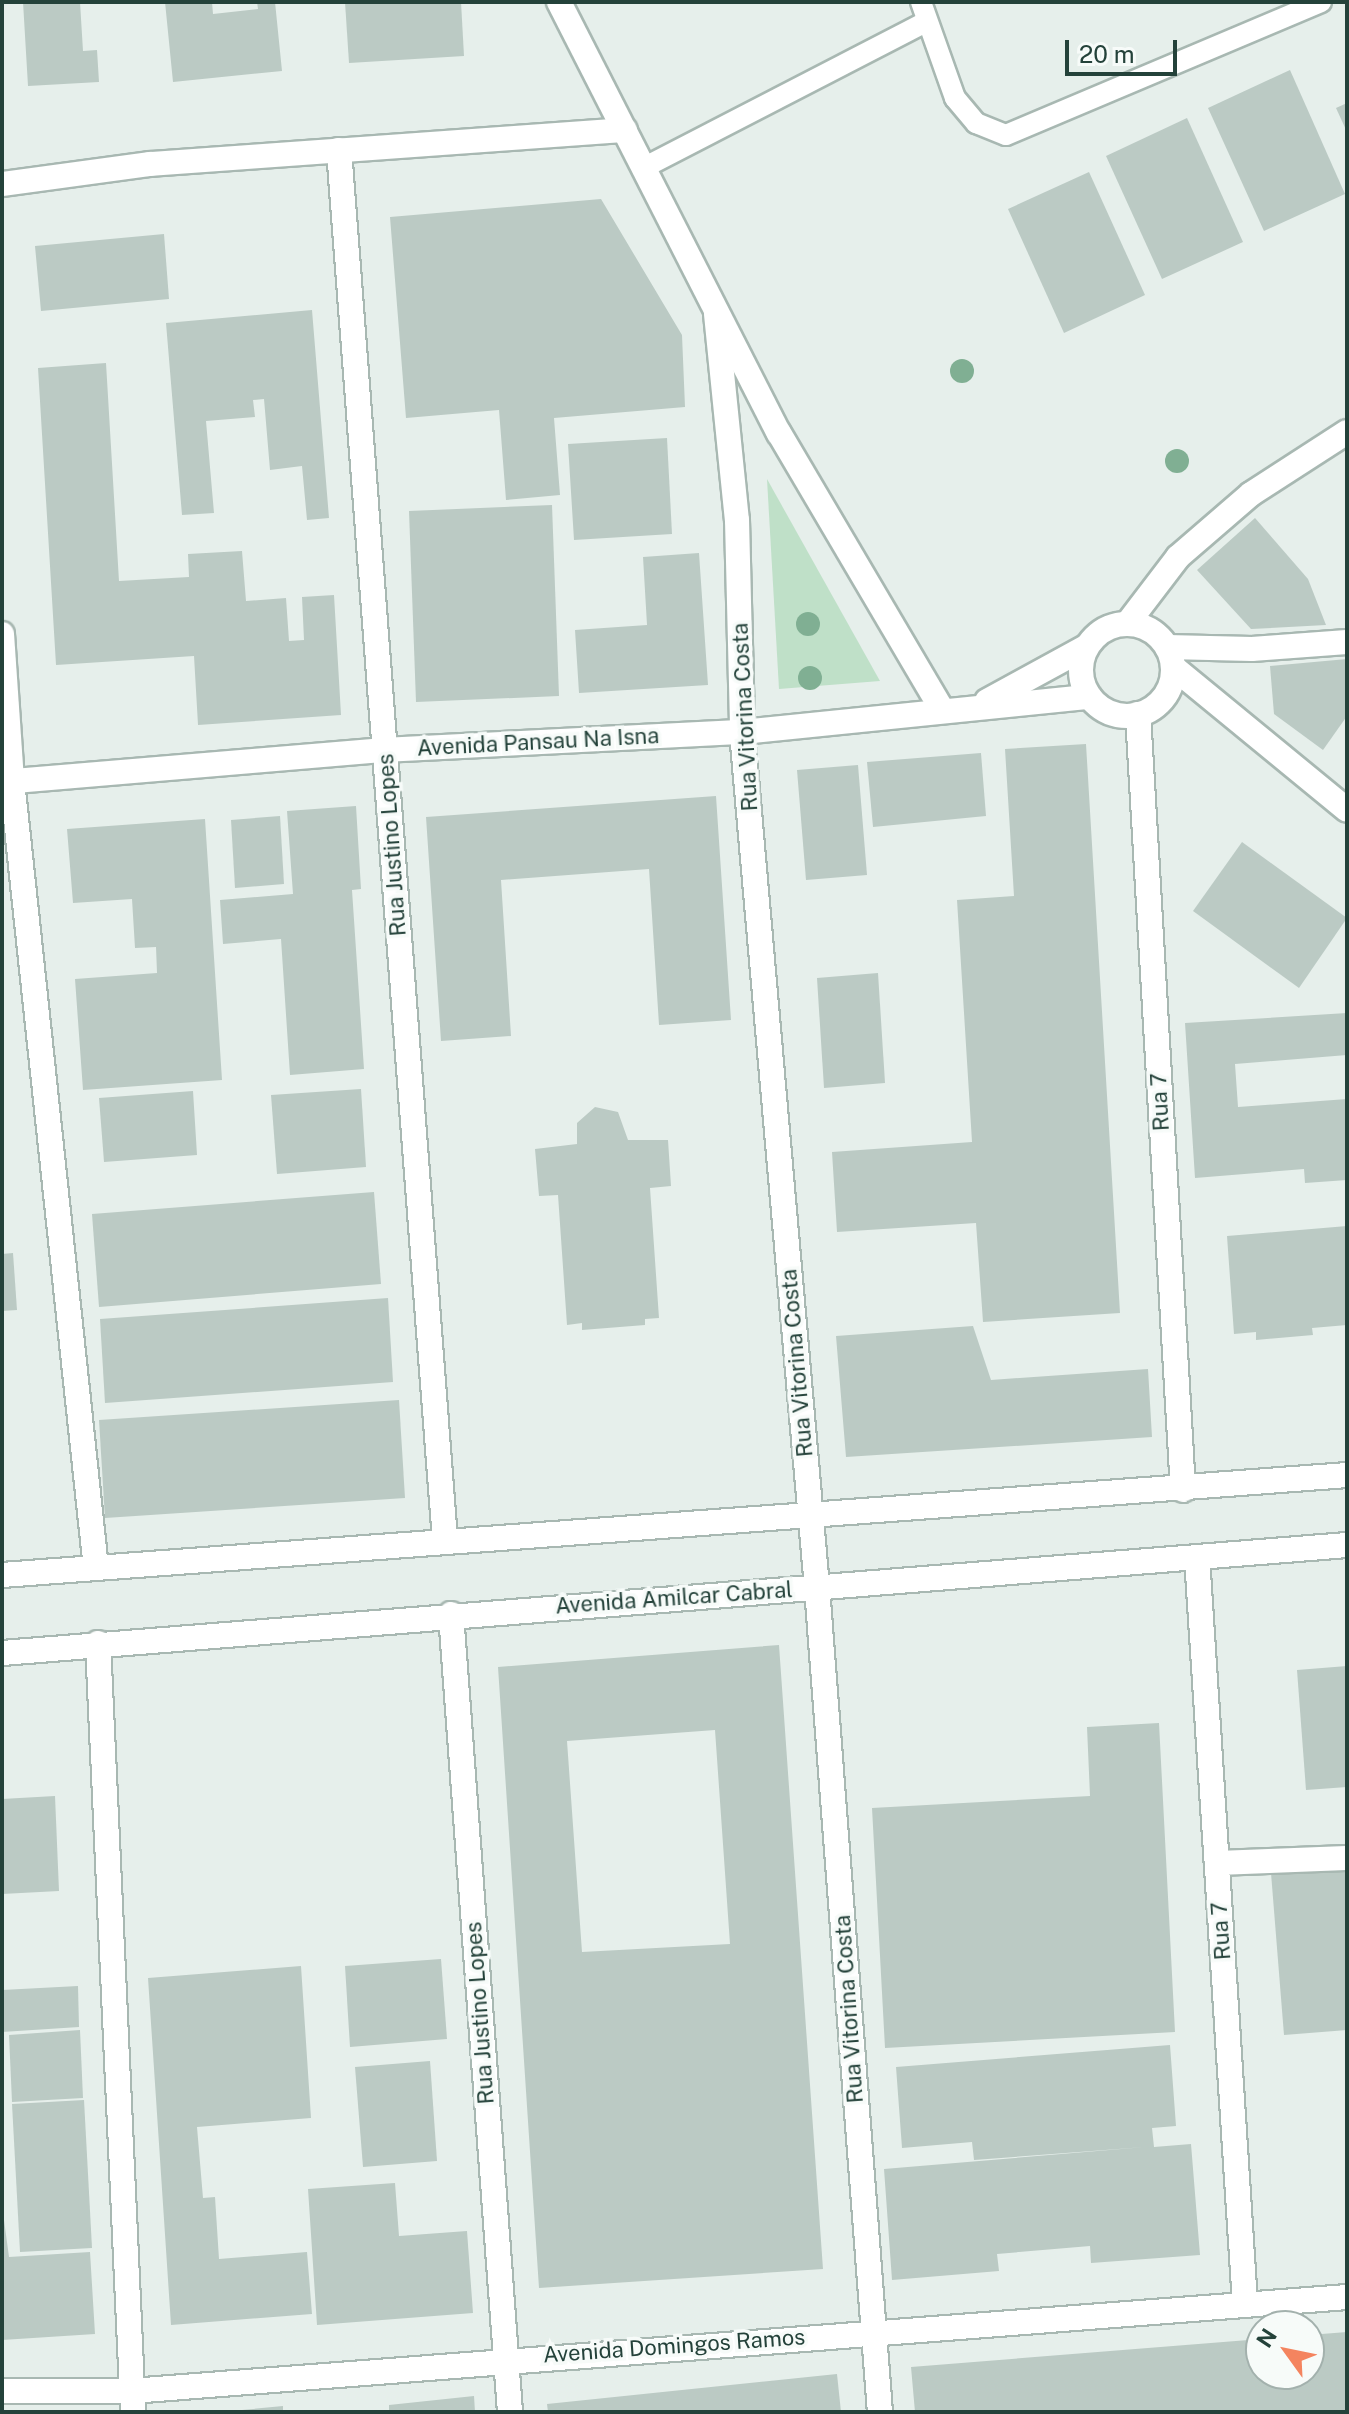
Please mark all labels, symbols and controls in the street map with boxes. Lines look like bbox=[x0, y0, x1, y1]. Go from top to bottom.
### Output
scale bar bbox=[1069, 24, 1181, 74]
text: 20 m bbox=[1079, 40, 1135, 68]
street label: Rua Vitorina Costa bbox=[727, 622, 763, 812]
street label: Avenida Pansau Na Isna bbox=[416, 722, 660, 762]
street label: Rua Justino Lopes bbox=[372, 753, 412, 937]
street label: Rua 7 bbox=[1145, 1072, 1175, 1132]
street label: Rua Vitorina Costa bbox=[776, 1268, 818, 1458]
street label: Avenida Amilcar Cabral bbox=[554, 1577, 794, 1619]
street label: Rua 7 bbox=[1206, 1901, 1236, 1961]
street label: Rua Vitorina Costa bbox=[829, 1914, 869, 2104]
street label: Rua Justino Lopes bbox=[460, 1921, 500, 2105]
north arrow bbox=[1245, 2310, 1325, 2390]
street label: Avenida Domingos Ramos bbox=[542, 2324, 806, 2368]
text: N bbox=[1251, 2324, 1282, 2352]

